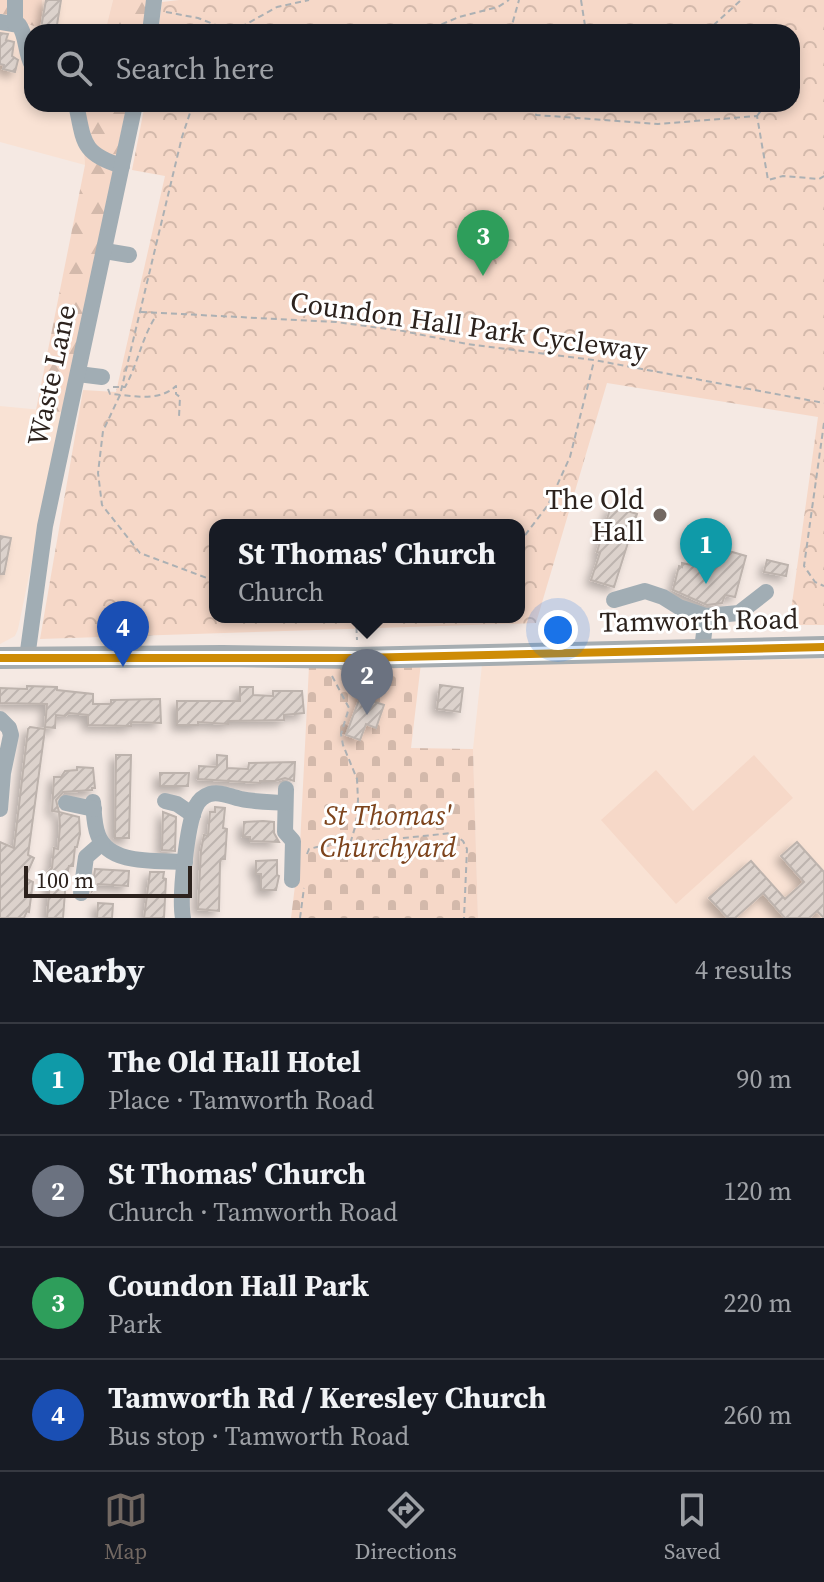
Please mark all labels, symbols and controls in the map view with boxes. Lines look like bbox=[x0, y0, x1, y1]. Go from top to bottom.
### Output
search box bbox=[24, 24, 800, 112]
icon: search bbox=[52, 46, 96, 90]
text: Search here bbox=[116, 48, 274, 89]
pin: 3 bbox=[457, 210, 509, 276]
street label: Coundon Hall Park Cycleway bbox=[288, 282, 651, 370]
street label: Waste Lane bbox=[18, 301, 84, 449]
place label: The Old Hall bbox=[545, 480, 644, 550]
marker: The Old Hall bbox=[651, 506, 669, 524]
pin: 1 bbox=[680, 518, 732, 584]
popup bbox=[209, 519, 525, 623]
text: St Thomas' Church bbox=[238, 533, 496, 574]
text: Church bbox=[238, 574, 324, 610]
street label: Tamworth Road bbox=[599, 599, 799, 641]
pin: 4 bbox=[97, 601, 149, 667]
your location bbox=[538, 610, 578, 650]
pin: 2 bbox=[341, 649, 393, 715]
park label: St Thomas' Churchyard bbox=[320, 796, 457, 866]
scale bar bbox=[24, 862, 192, 898]
text: 100 m bbox=[36, 865, 94, 895]
text: Nearby bbox=[32, 947, 145, 993]
text: 4 results bbox=[695, 952, 792, 988]
text: The Old Hall Hotel bbox=[108, 1041, 361, 1082]
text: 1 bbox=[51, 1061, 65, 1097]
text: 90 m bbox=[737, 1061, 792, 1097]
text: Place · Tamworth Road bbox=[108, 1082, 374, 1118]
text: St Thomas' Church bbox=[108, 1153, 366, 1194]
text: 2 bbox=[51, 1173, 65, 1209]
text: 120 m bbox=[724, 1173, 792, 1209]
text: Church · Tamworth Road bbox=[108, 1194, 398, 1230]
text: Coundon Hall Park bbox=[108, 1265, 369, 1306]
text: 3 bbox=[51, 1285, 65, 1321]
text: 220 m bbox=[724, 1285, 792, 1321]
text: Park bbox=[108, 1306, 161, 1342]
text: Tamworth Rd / Keresley Church bbox=[108, 1377, 547, 1418]
text: 4 bbox=[51, 1397, 65, 1433]
text: 260 m bbox=[724, 1397, 792, 1433]
text: Bus stop · Tamworth Road bbox=[108, 1418, 409, 1454]
tab: Map bbox=[104, 1488, 148, 1566]
tab: Directions bbox=[355, 1488, 457, 1566]
tab: Saved bbox=[664, 1488, 720, 1566]

